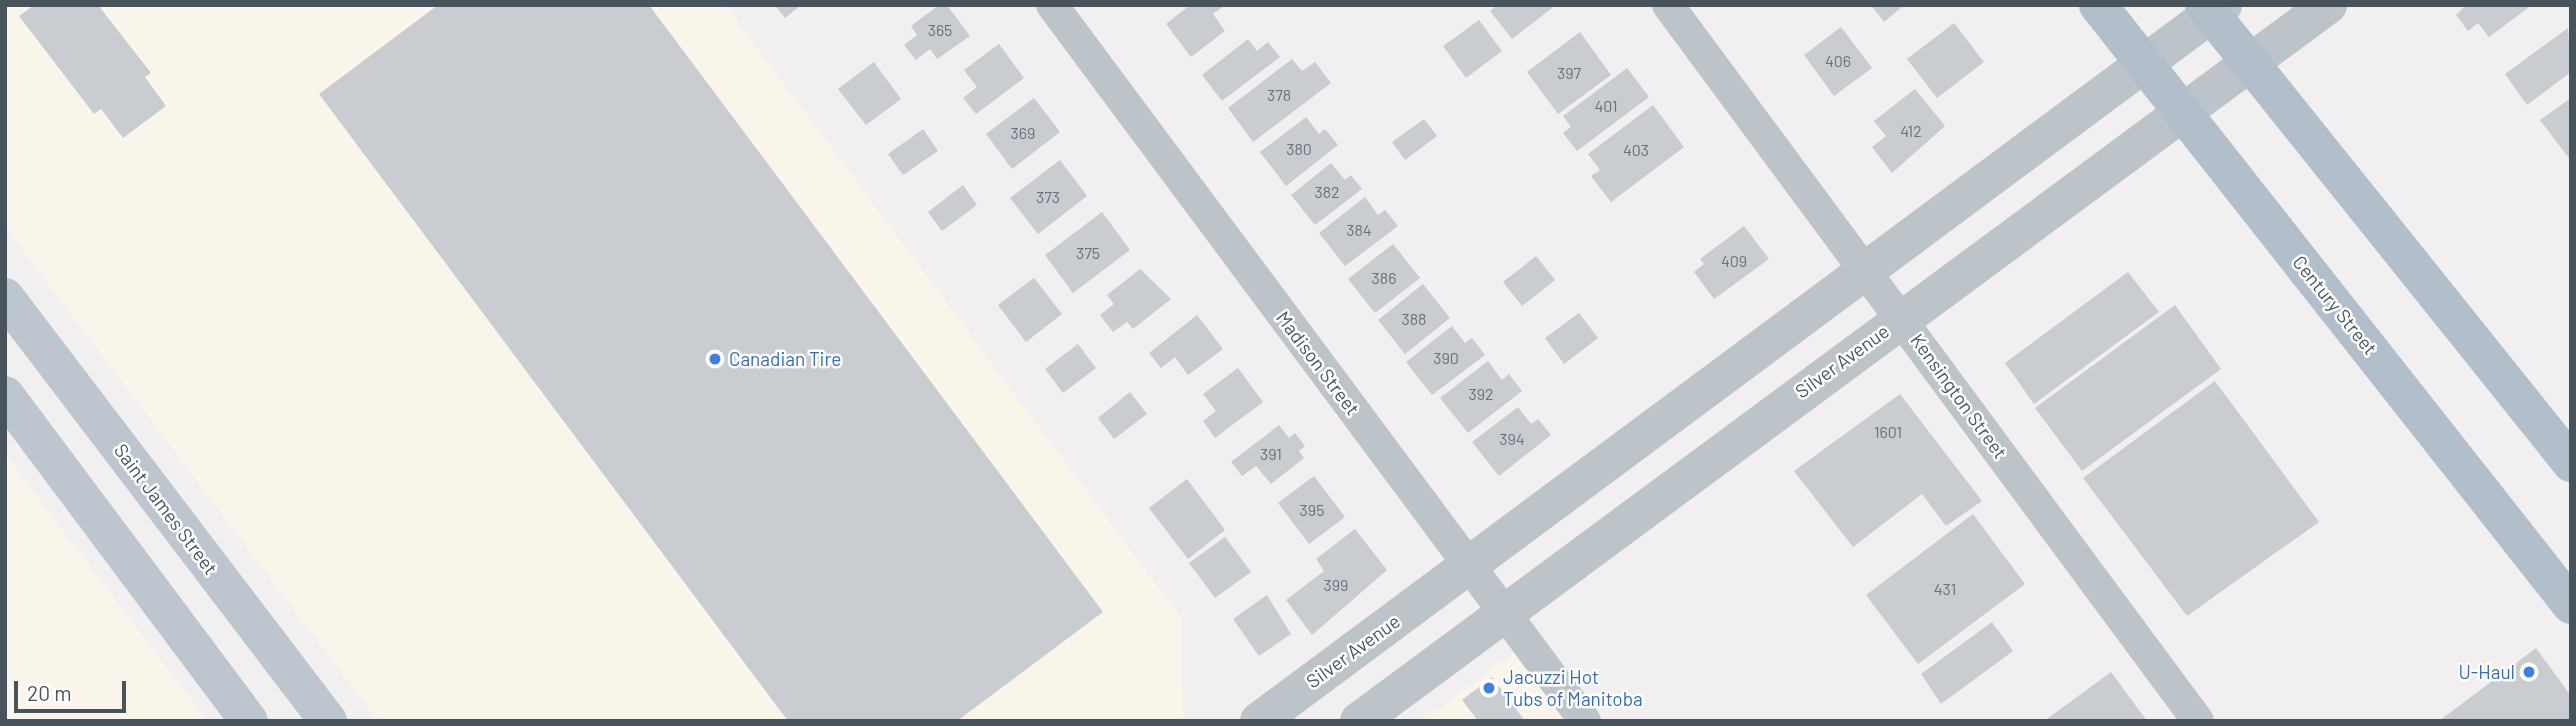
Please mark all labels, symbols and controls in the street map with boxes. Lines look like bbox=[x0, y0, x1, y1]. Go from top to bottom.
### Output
house number: 365 bbox=[928, 20, 952, 40]
house number: 406 bbox=[1825, 51, 1851, 71]
house number: 397 bbox=[1557, 63, 1581, 83]
house number: 378 bbox=[1267, 85, 1291, 105]
house number: 401 bbox=[1594, 96, 1618, 116]
house number: 412 bbox=[1900, 121, 1922, 141]
house number: 369 bbox=[1011, 123, 1035, 143]
house number: 380 bbox=[1286, 139, 1312, 159]
house number: 403 bbox=[1623, 140, 1649, 160]
house number: 382 bbox=[1314, 182, 1340, 202]
house number: 373 bbox=[1036, 187, 1060, 207]
house number: 384 bbox=[1346, 220, 1372, 240]
house number: 375 bbox=[1076, 243, 1100, 263]
house number: 409 bbox=[1721, 251, 1747, 271]
street label: Century Street bbox=[2288, 251, 2382, 359]
house number: 386 bbox=[1372, 268, 1396, 288]
street label: Madison Street bbox=[1272, 307, 1364, 419]
house number: 388 bbox=[1402, 309, 1426, 329]
street label: Silver Avenue bbox=[1791, 319, 1893, 403]
street label: Kensington Street bbox=[1906, 329, 2012, 463]
place label: Canadian Tire bbox=[729, 348, 841, 370]
house number: 390 bbox=[1433, 348, 1459, 368]
marker: Canadian Tire bbox=[707, 351, 723, 367]
house number: 392 bbox=[1468, 384, 1494, 404]
house number: 1601 bbox=[1874, 422, 1902, 442]
house number: 394 bbox=[1499, 429, 1525, 449]
street label: Saint James Street bbox=[109, 439, 223, 579]
house number: 391 bbox=[1260, 444, 1282, 464]
house number: 395 bbox=[1300, 500, 1324, 520]
house number: 399 bbox=[1324, 575, 1348, 595]
house number: 431 bbox=[1934, 579, 1956, 599]
street label: Silver Avenue bbox=[1302, 609, 1404, 693]
place label: U-Haul bbox=[2459, 661, 2515, 683]
marker: U-Haul bbox=[2521, 664, 2537, 680]
scale bar bbox=[18, 666, 130, 710]
place label: Jacuzzi Hot Tubs of Manitoba bbox=[1503, 666, 1643, 710]
text: 20 m bbox=[27, 680, 72, 705]
marker: Jacuzzi Hot Tubs of Manitoba bbox=[1481, 680, 1497, 696]

